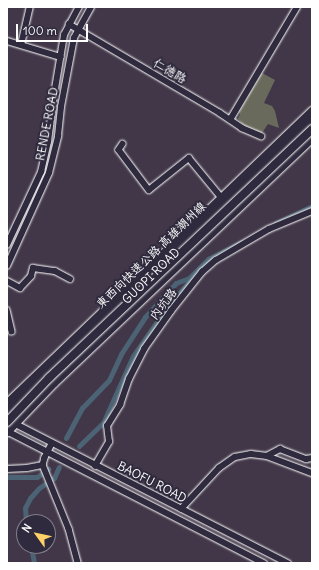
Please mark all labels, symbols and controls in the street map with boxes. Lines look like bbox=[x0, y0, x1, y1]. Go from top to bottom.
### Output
scale bar bbox=[18, 16, 90, 42]
text: 100 m bbox=[23, 23, 57, 38]
street label: 仁德路 bbox=[151, 56, 189, 86]
street label: RENDE ROAD bbox=[33, 86, 61, 162]
street label: 東西向快速公路 高雄潮州線 bbox=[93, 199, 209, 311]
street label: GUOPI ROAD bbox=[119, 245, 183, 307]
street label: 內坑路 bbox=[146, 285, 180, 323]
street label: BAOFU ROAD bbox=[115, 458, 189, 506]
north arrow bbox=[16, 514, 56, 554]
text: N bbox=[19, 521, 35, 535]

